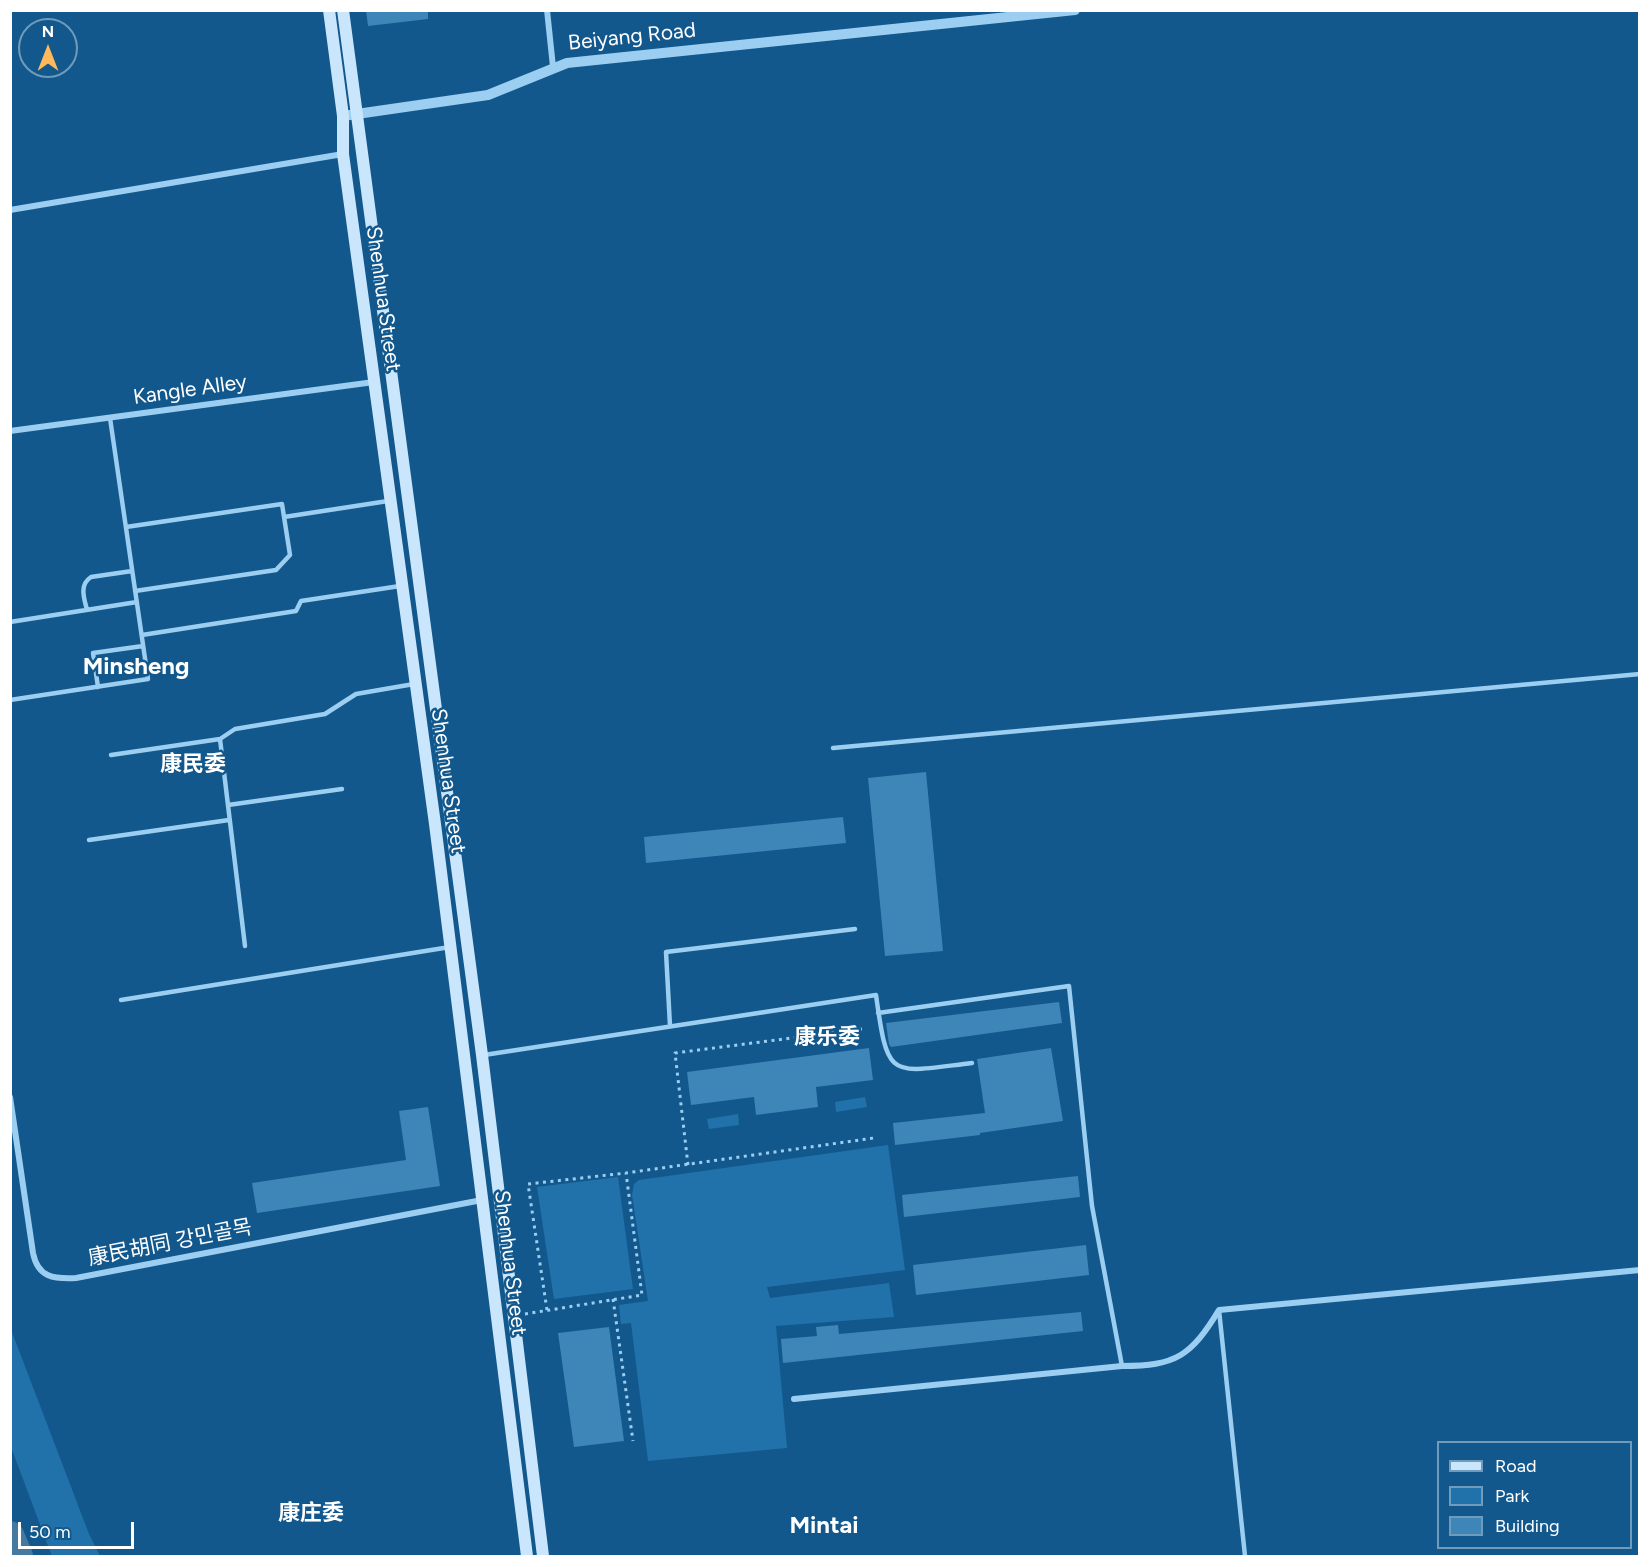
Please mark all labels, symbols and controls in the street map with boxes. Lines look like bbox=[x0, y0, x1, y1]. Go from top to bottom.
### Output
north arrow bbox=[18, 18, 78, 78]
street label: Beiyang Road bbox=[567, 18, 697, 56]
text: N bbox=[42, 22, 54, 41]
street label: Shenhua Street bbox=[360, 225, 406, 373]
street label: Kangle Alley bbox=[132, 370, 248, 410]
district label: Minsheng bbox=[83, 653, 189, 681]
street label: Shenhua Street bbox=[425, 707, 471, 855]
district label: 康民委 bbox=[160, 752, 226, 778]
district label: 康乐委 bbox=[794, 1025, 860, 1051]
street label: Shenhua Street bbox=[489, 1189, 531, 1337]
street label: 康民胡同 강민골목 bbox=[86, 1215, 254, 1271]
legend bbox=[1437, 1441, 1632, 1549]
text: Road bbox=[1495, 1455, 1536, 1477]
text: Park bbox=[1495, 1485, 1529, 1507]
district label: 康庄委 bbox=[278, 1501, 344, 1527]
scale bar bbox=[21, 1510, 136, 1548]
district label: Mintai bbox=[790, 1512, 858, 1540]
text: Building bbox=[1495, 1515, 1560, 1537]
text: 50 m bbox=[29, 1521, 71, 1543]

